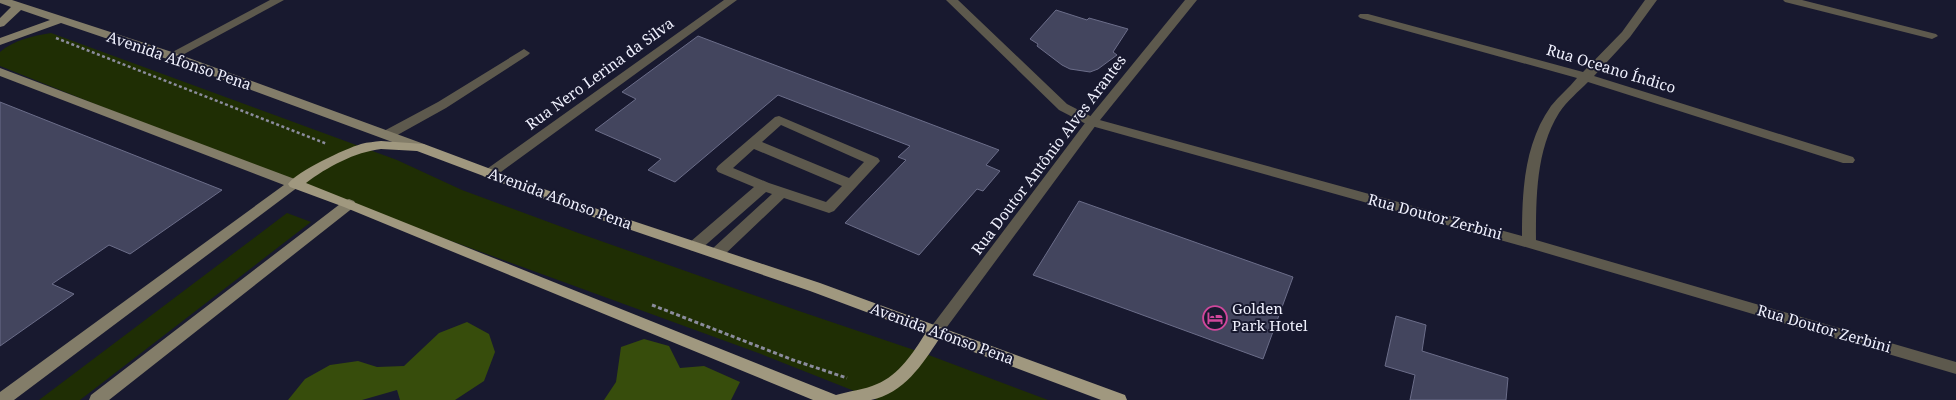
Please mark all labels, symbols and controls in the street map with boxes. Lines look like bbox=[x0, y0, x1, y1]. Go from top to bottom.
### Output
street label: Rua Nero Lerina da Silva bbox=[521, 13, 677, 134]
street label: Avenida Afonso Pena bbox=[104, 26, 254, 94]
street label: Rua Oceano Índico bbox=[1544, 39, 1678, 97]
street label: Rua Doutor Antônio Alves Arantes bbox=[966, 50, 1130, 258]
street label: Avenida Afonso Pena bbox=[486, 163, 635, 233]
street label: Rua Doutor Zerbini bbox=[1366, 188, 1505, 244]
street label: Avenida Afonso Pena bbox=[868, 298, 1017, 368]
place label: Golden Park Hotel bbox=[1232, 298, 1308, 335]
street label: Rua Doutor Zerbini bbox=[1755, 299, 1894, 357]
hotel icon: Golden Park Hotel bbox=[1202, 305, 1228, 331]

